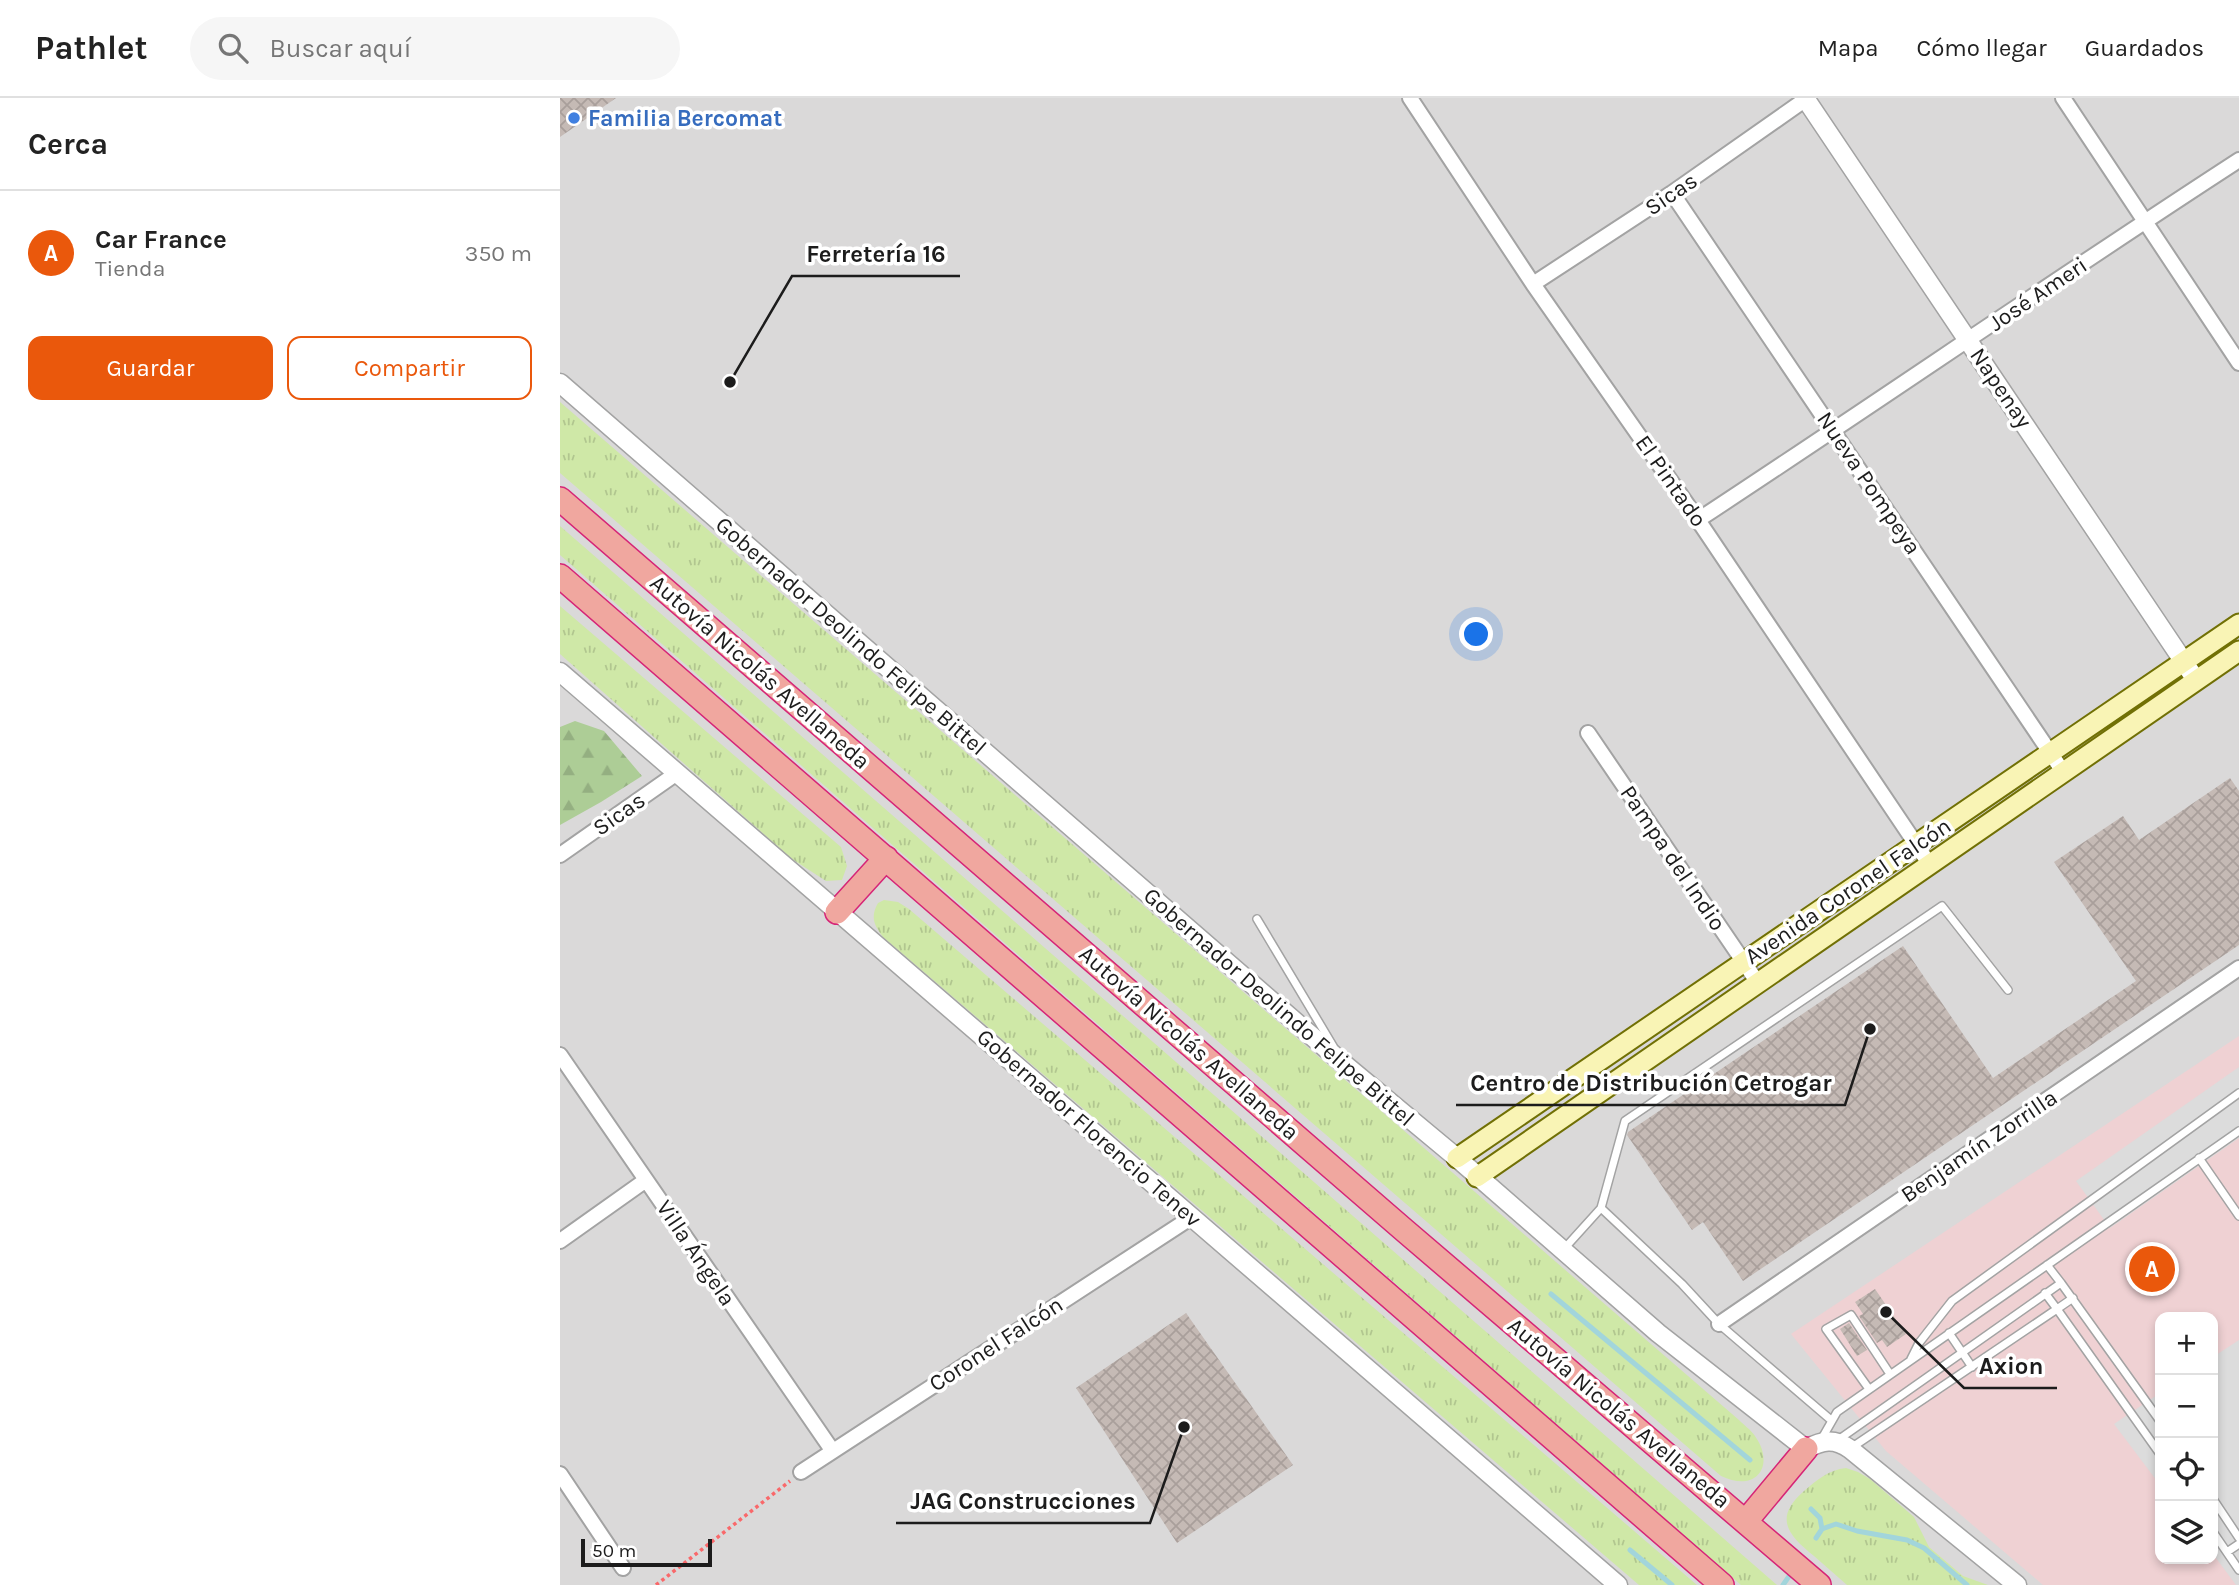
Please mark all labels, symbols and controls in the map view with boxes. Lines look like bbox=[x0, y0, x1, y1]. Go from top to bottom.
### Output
search box bbox=[190, 17, 680, 80]
text: Pathlet bbox=[35, 29, 148, 67]
icon: search bbox=[214, 29, 252, 67]
text: Buscar aquí bbox=[270, 33, 411, 64]
text: Mapa bbox=[1818, 34, 1878, 62]
text: Cómo llegar bbox=[1916, 34, 2047, 62]
text: Guardados bbox=[2085, 34, 2204, 62]
place label: Familia Bercomat bbox=[588, 105, 782, 132]
marker: Familia Bercomat bbox=[566, 110, 582, 126]
text: Cerca bbox=[28, 126, 108, 162]
street label: Sicas bbox=[1640, 167, 1702, 221]
text: Car France bbox=[95, 224, 227, 255]
callout: Ferretería 16 bbox=[792, 231, 960, 276]
text: A bbox=[44, 240, 58, 267]
text: 350 m bbox=[465, 240, 532, 267]
text: Ferretería 16 bbox=[806, 240, 946, 268]
street label: José Ameri bbox=[1984, 251, 2092, 337]
text: Tienda bbox=[95, 255, 165, 282]
button: Guardar bbox=[28, 336, 273, 400]
button: Compartir bbox=[287, 336, 532, 400]
street label: Napenay bbox=[1964, 343, 2038, 433]
street label: Nueva Pompeya bbox=[1811, 406, 1927, 560]
street label: El Pintado bbox=[1630, 430, 1712, 532]
street label: Gobernador Deolindo Felipe Bittel bbox=[710, 511, 992, 761]
street label: Autovía Nicolás Avellaneda bbox=[645, 569, 875, 775]
your location bbox=[1459, 617, 1493, 651]
street label: Pampa del Indio bbox=[1615, 780, 1731, 936]
street label: Sicas bbox=[588, 786, 650, 842]
street label: Avenida Coronel Falcón bbox=[1740, 812, 1956, 970]
street label: Gobernador Deolindo Felipe Bittel bbox=[1138, 882, 1420, 1132]
street label: Autovía Nicolás Avellaneda bbox=[1074, 940, 1304, 1146]
street label: Gobernador Florencio Tenev bbox=[971, 1023, 1207, 1233]
callout: Centro de Distribución Cetrogar bbox=[1456, 1060, 1845, 1105]
text: Centro de Distribución Cetrogar bbox=[1470, 1069, 1832, 1097]
street label: Benjamín Zorrilla bbox=[1896, 1084, 2062, 1208]
street label: Villa Ángela bbox=[651, 1195, 741, 1311]
pin: A bbox=[2129, 1243, 2175, 1295]
street label: Coronel Falcón bbox=[924, 1291, 1068, 1397]
street label: Autovía Nicolás Avellaneda bbox=[1502, 1312, 1736, 1514]
map controls bbox=[2155, 1312, 2218, 1564]
button: + bbox=[2155, 1312, 2218, 1375]
callout: Axion bbox=[1964, 1343, 2057, 1388]
text: Axion bbox=[1979, 1352, 2043, 1380]
button: − bbox=[2155, 1375, 2218, 1438]
button: locate bbox=[2155, 1438, 2218, 1501]
callout: JAG Construcciones bbox=[896, 1478, 1150, 1523]
text: JAG Construcciones bbox=[910, 1487, 1136, 1515]
button: layers bbox=[2155, 1501, 2218, 1564]
scale bar bbox=[581, 1536, 712, 1568]
text: 50 m bbox=[592, 1540, 636, 1562]

